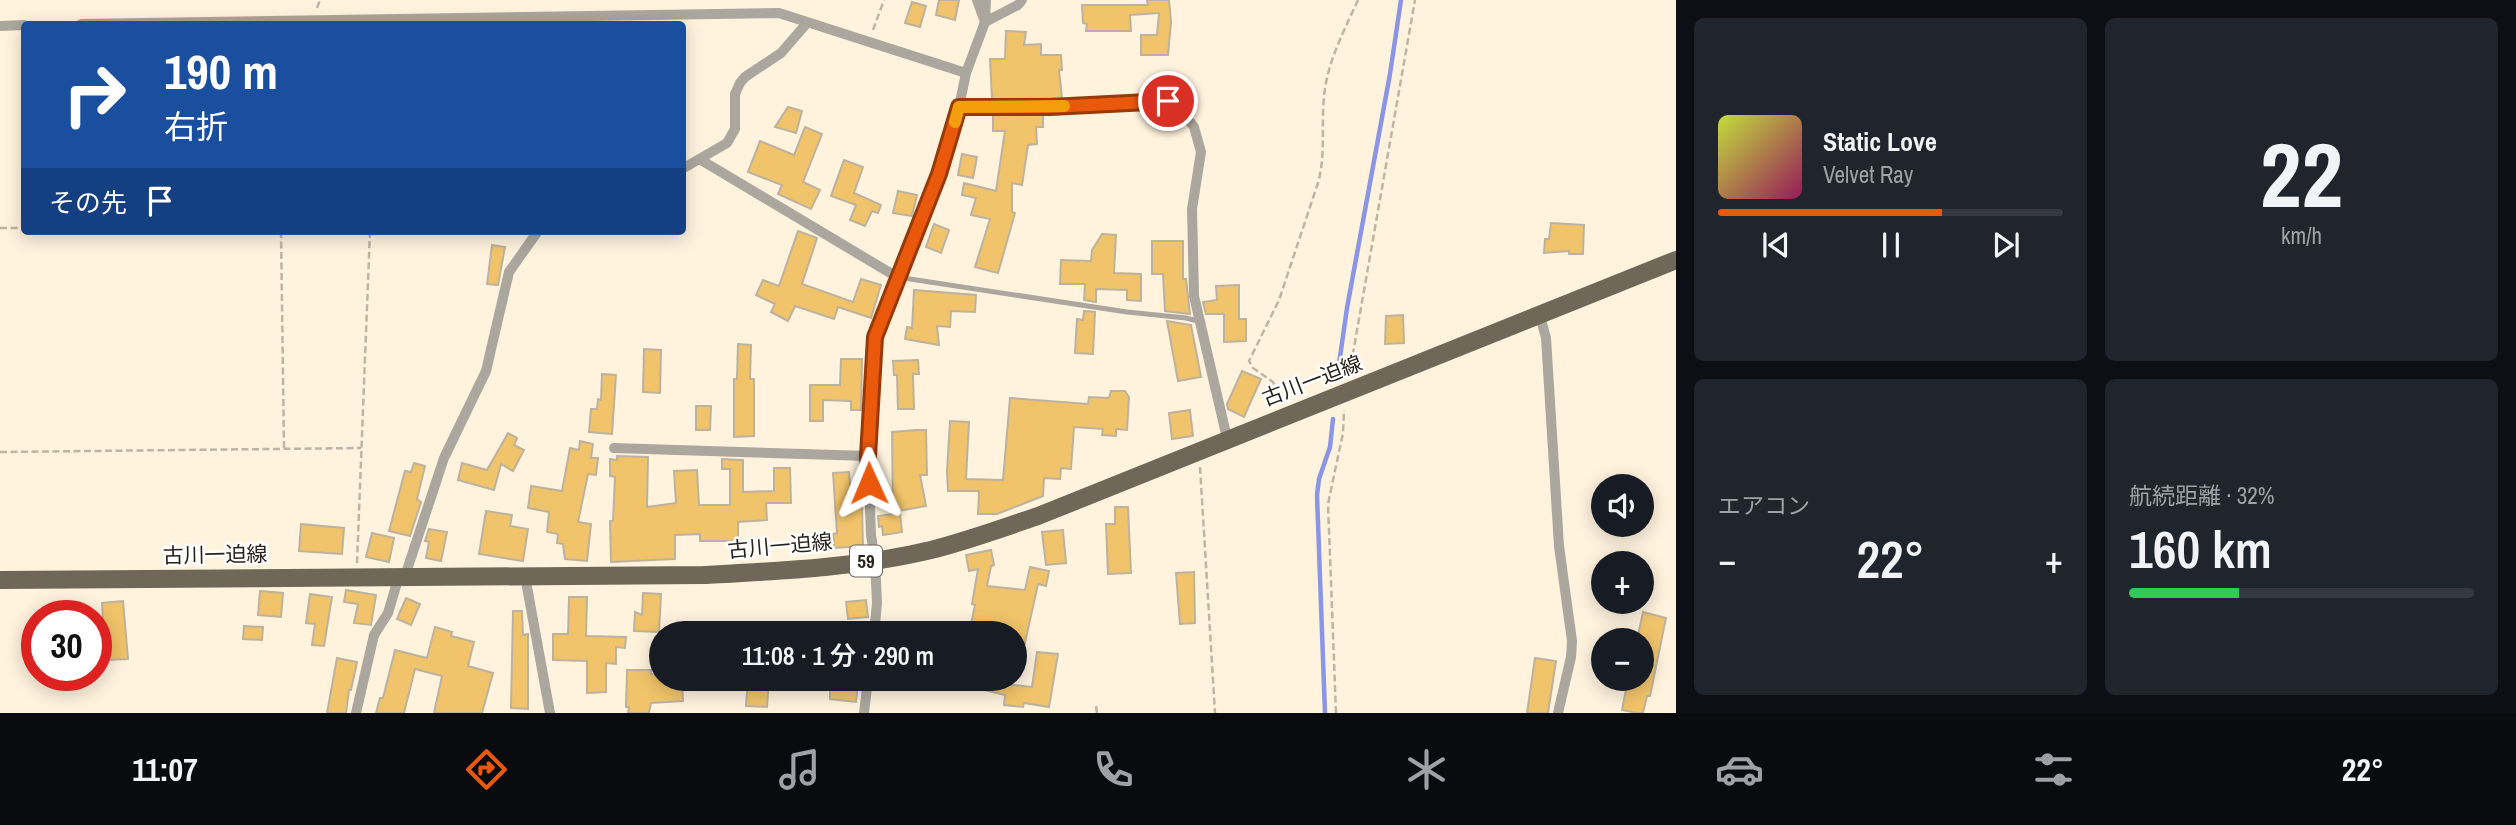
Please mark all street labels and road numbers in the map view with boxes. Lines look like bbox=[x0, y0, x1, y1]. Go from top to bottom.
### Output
street label: 古川一迫線 bbox=[1258, 348, 1366, 413]
street label: 古川一迫線 bbox=[726, 526, 834, 565]
street label: 古川一迫線 bbox=[162, 539, 268, 570]
road number: 59 bbox=[850, 546, 882, 576]

